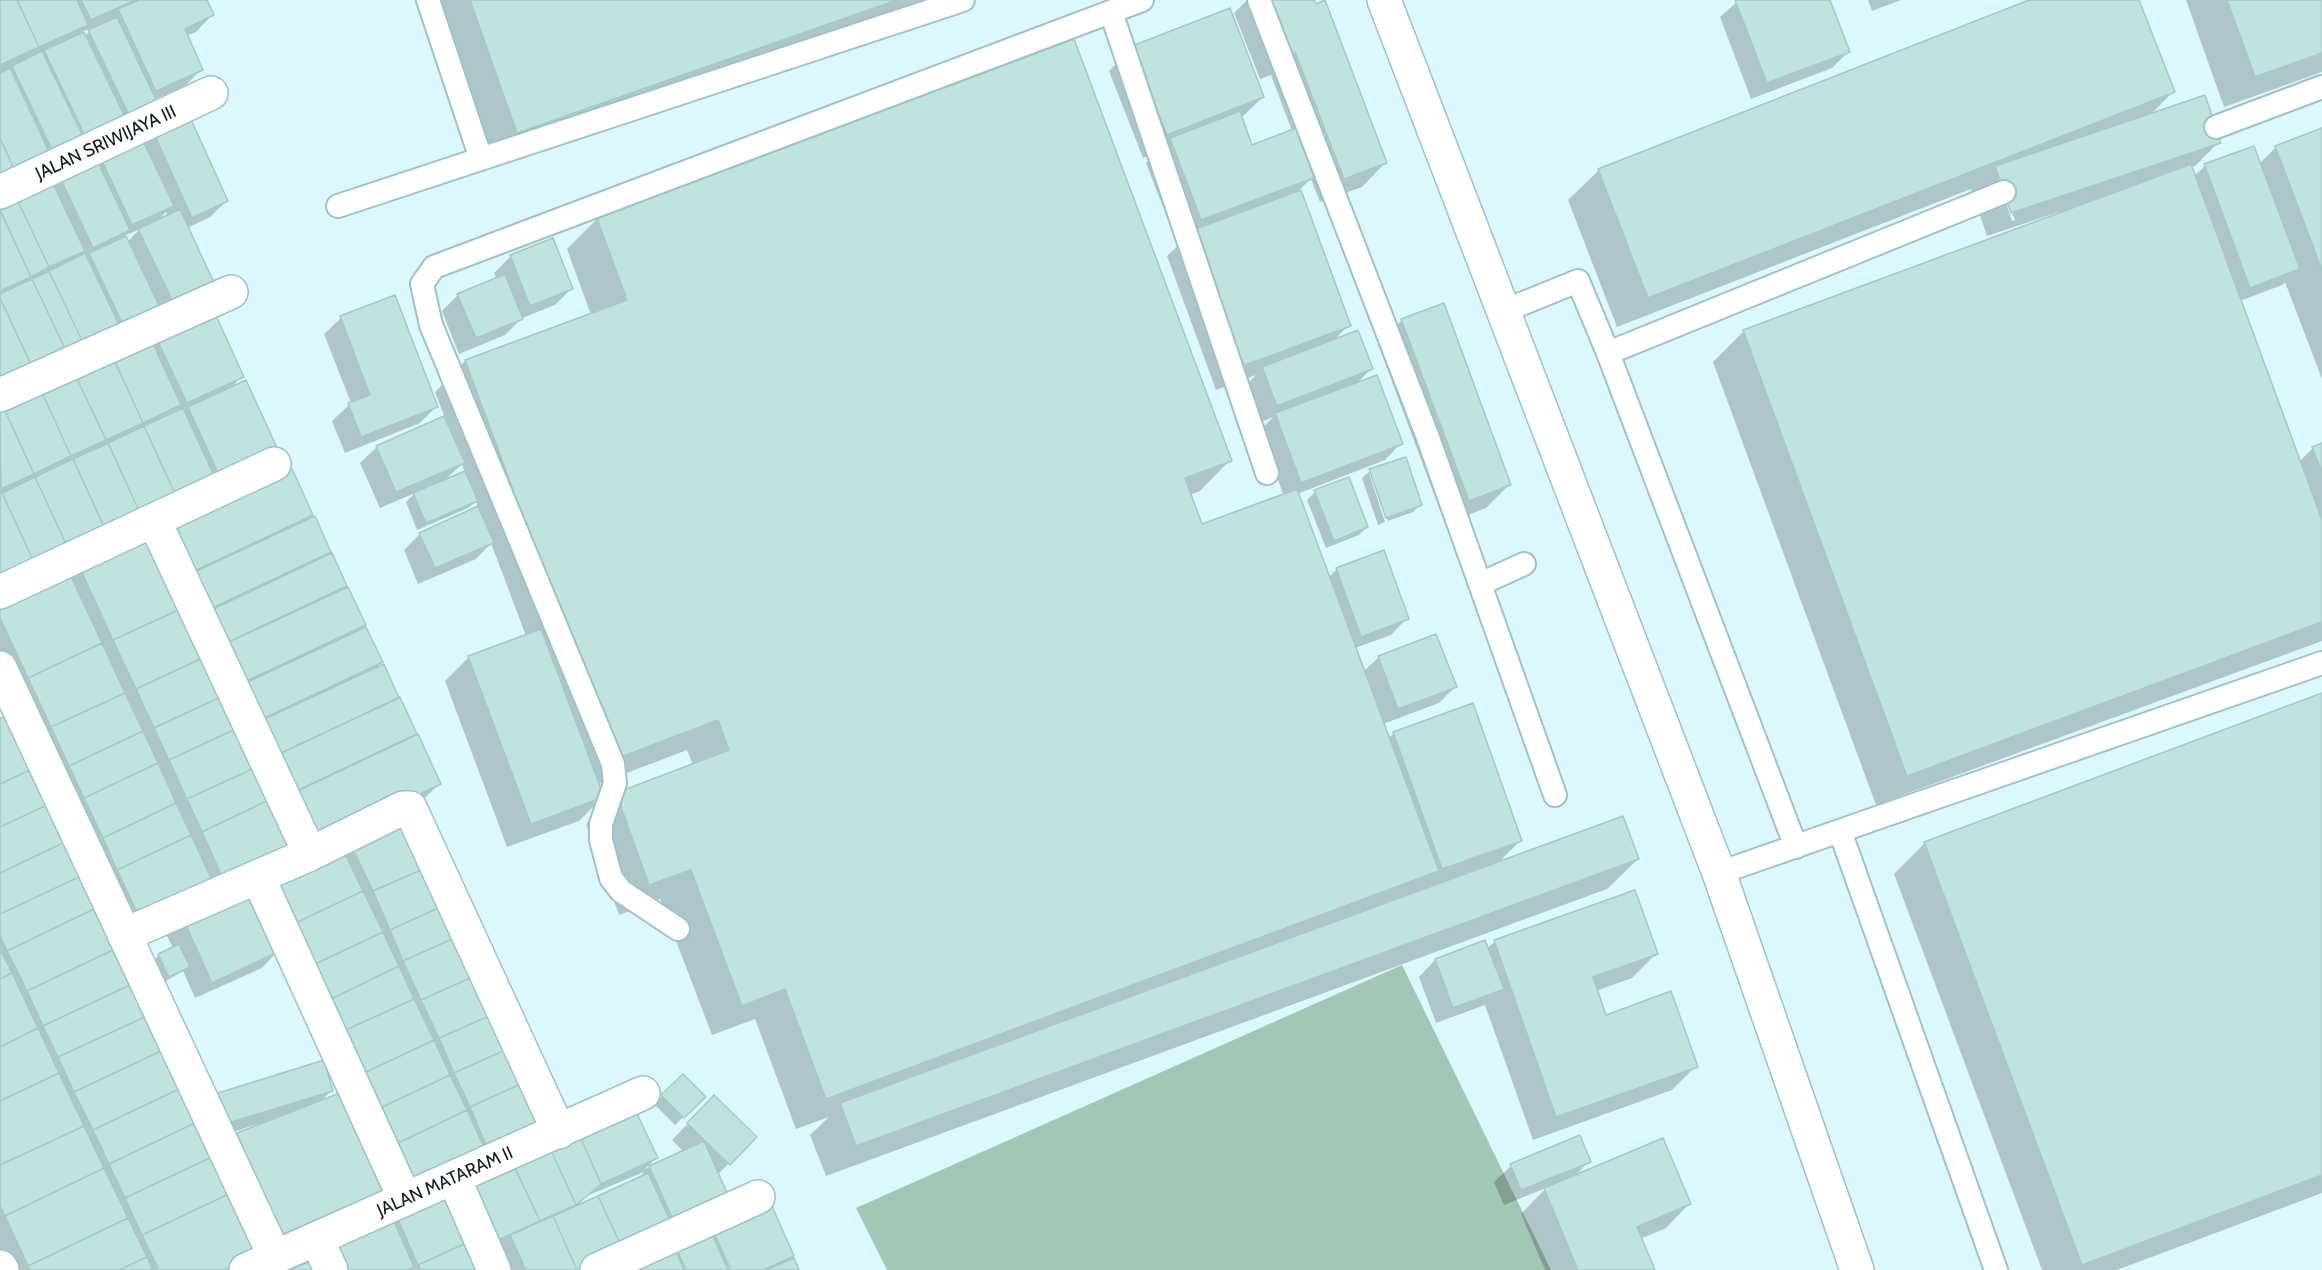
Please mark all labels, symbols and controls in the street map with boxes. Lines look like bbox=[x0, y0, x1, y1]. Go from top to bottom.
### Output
street label: JALAN SRIWIJAYA III bbox=[32, 101, 180, 185]
street label: JALAN MATARAM II bbox=[374, 1142, 516, 1222]

